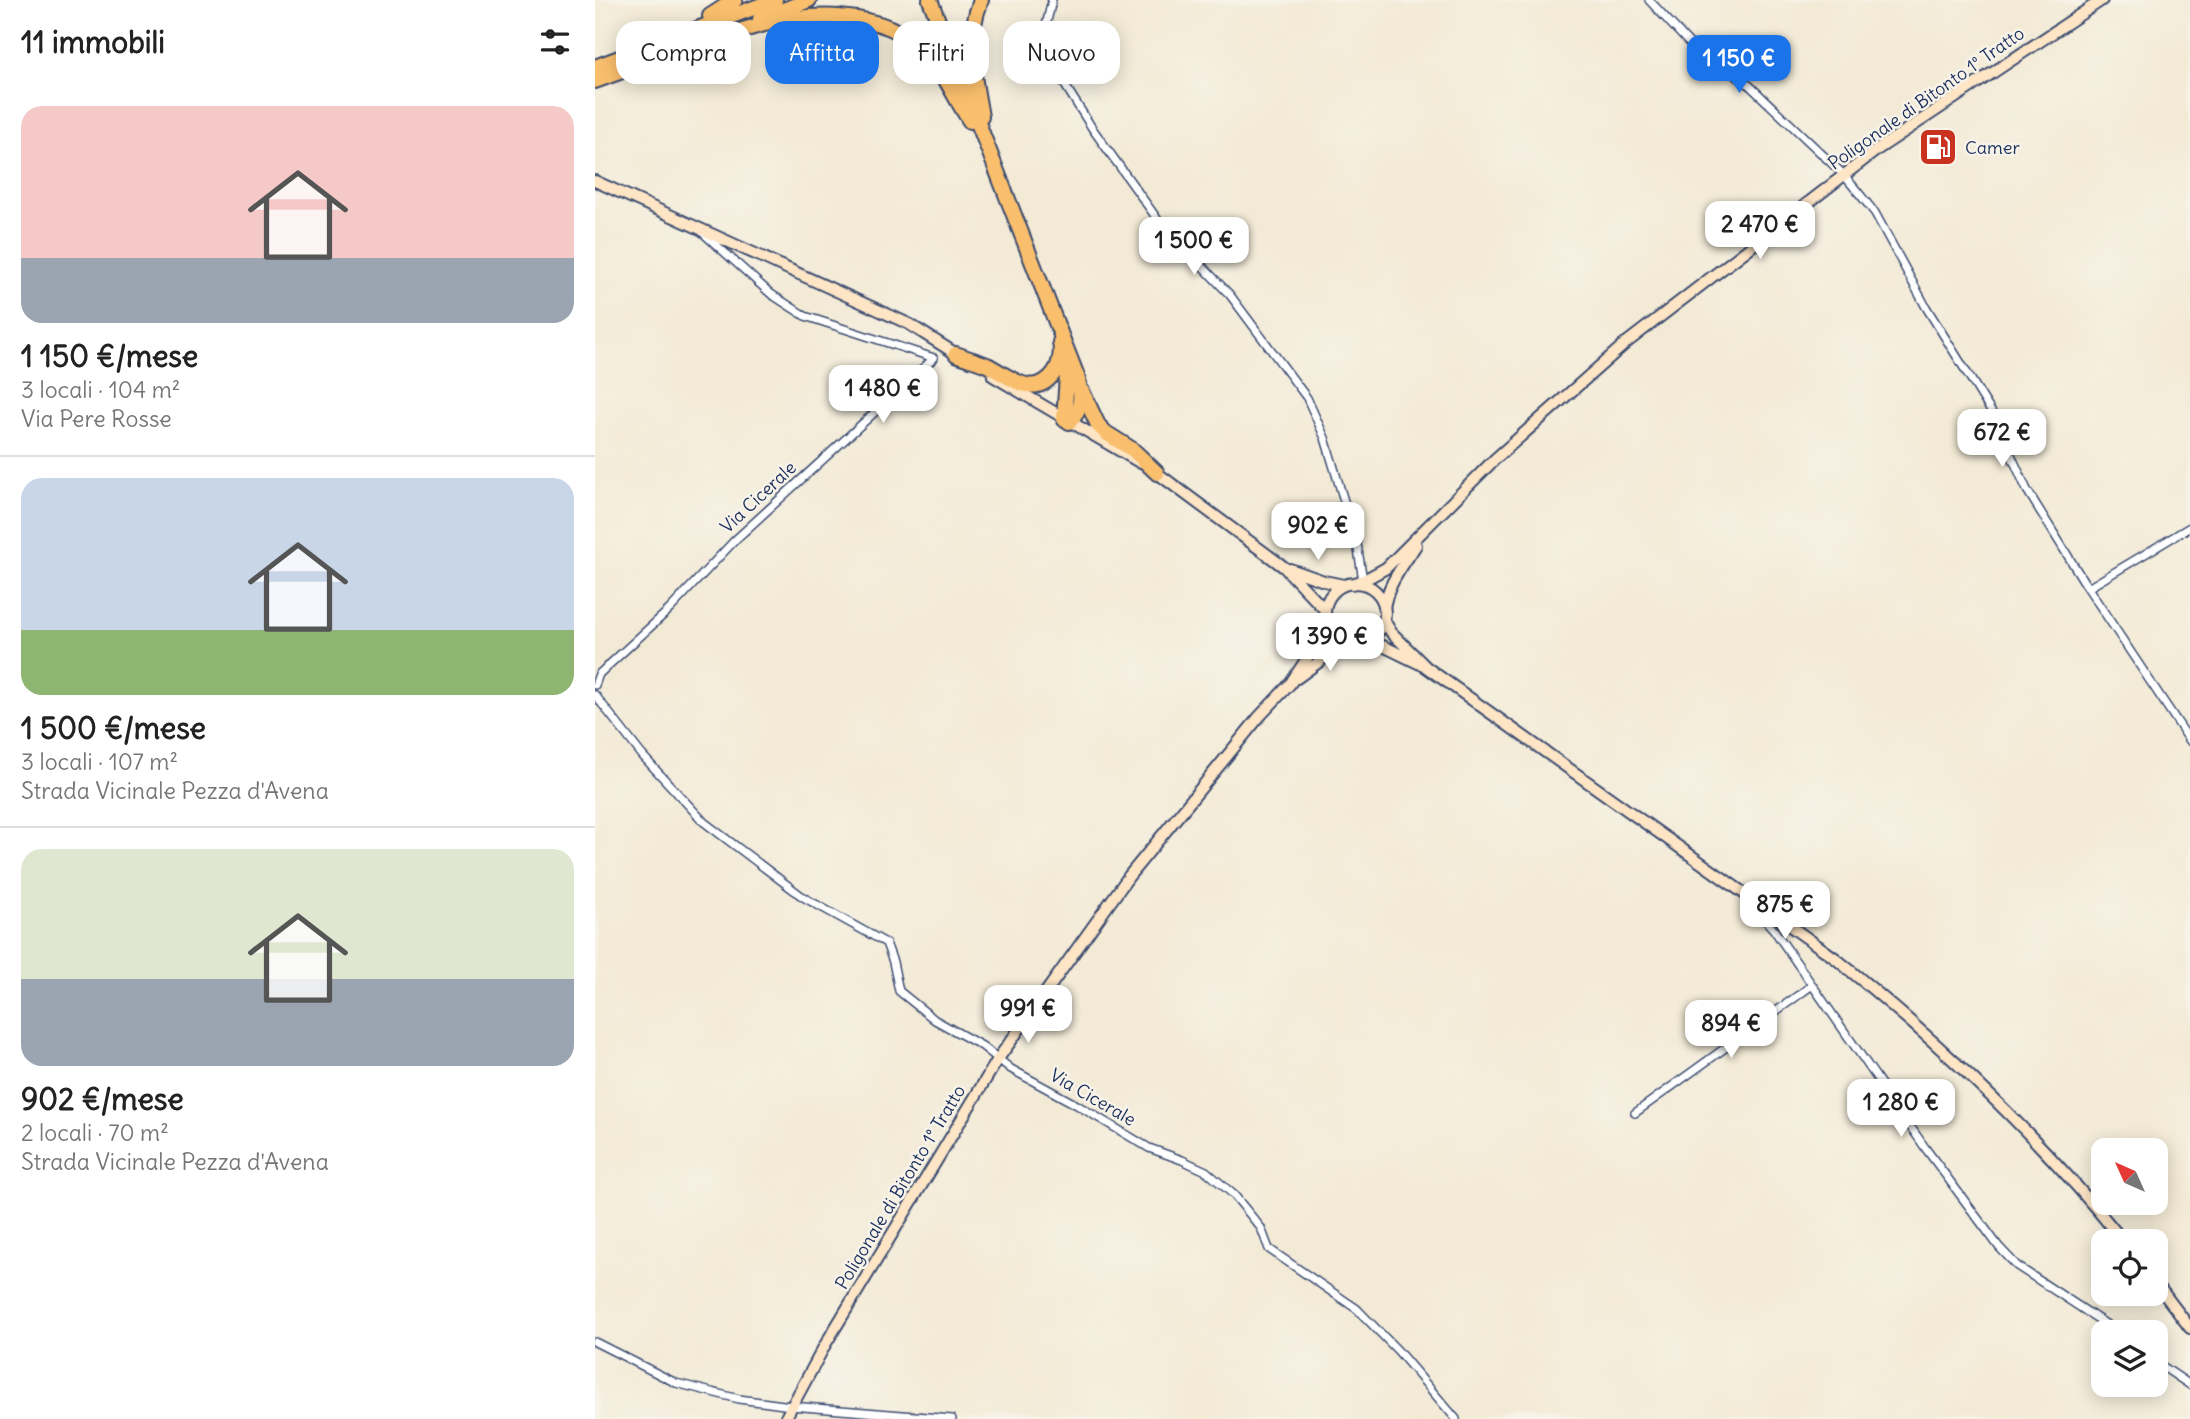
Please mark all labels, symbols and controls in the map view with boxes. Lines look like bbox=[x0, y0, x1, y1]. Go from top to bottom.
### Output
chip: Compra bbox=[616, 21, 751, 84]
chip: Affitta bbox=[765, 21, 879, 84]
chip: Filtri bbox=[893, 21, 989, 84]
chip: Nuovo bbox=[1003, 21, 1120, 84]
street label: Poligonale di Bitonto 1° Tratto bbox=[1823, 21, 2029, 175]
text: 11 immobili bbox=[21, 23, 165, 61]
icon: filters bbox=[536, 23, 574, 61]
pin: 1 150 € bbox=[1674, 36, 1804, 95]
text: 1 150 € bbox=[1703, 43, 1775, 72]
fuel station icon: Camer bbox=[1917, 126, 1959, 168]
place label: Camer bbox=[1965, 136, 2020, 159]
icon: home bbox=[235, 152, 361, 278]
pin: 2 470 € bbox=[1695, 202, 1825, 261]
text: 2 470 € bbox=[1721, 209, 1799, 238]
pin: 1 500 € bbox=[1129, 218, 1259, 277]
text: 1 500 € bbox=[1155, 225, 1233, 254]
text: 1 150 €/mese bbox=[21, 337, 198, 375]
pin: 1 480 € bbox=[818, 366, 948, 425]
text: 1 480 € bbox=[845, 373, 921, 402]
text: 3 locali · 104 m² bbox=[21, 375, 180, 404]
text: Via Pere Rosse bbox=[21, 404, 172, 433]
pin: 672 € bbox=[1953, 410, 2051, 469]
text: 672 € bbox=[1973, 417, 2031, 446]
street label: Via Cicerale bbox=[715, 456, 801, 538]
pin: 902 € bbox=[1269, 503, 1367, 562]
text: 902 € bbox=[1287, 510, 1349, 539]
icon: home bbox=[235, 524, 361, 650]
pin: 1 390 € bbox=[1265, 614, 1395, 673]
text: 1 390 € bbox=[1292, 621, 1368, 650]
text: 1 500 €/mese bbox=[21, 709, 206, 747]
text: 3 locali · 107 m² bbox=[21, 747, 178, 776]
text: Strada Vicinale Pezza d'Avena bbox=[21, 776, 329, 805]
pin: 875 € bbox=[1736, 881, 1834, 941]
text: 875 € bbox=[1756, 889, 1814, 918]
icon: home bbox=[235, 895, 361, 1021]
pin: 991 € bbox=[979, 986, 1077, 1045]
text: 991 € bbox=[1000, 993, 1056, 1022]
pin: 894 € bbox=[1682, 1000, 1780, 1060]
text: 894 € bbox=[1701, 1008, 1761, 1037]
street label: Via Cicerale bbox=[1046, 1063, 1140, 1131]
text: 902 €/mese bbox=[21, 1080, 184, 1118]
pin: 1 280 € bbox=[1836, 1080, 1966, 1139]
street label: Poligonale di Bitonto 1° Tratto bbox=[830, 1081, 970, 1293]
text: 1 280 € bbox=[1863, 1087, 1939, 1116]
text: 2 locali · 70 m² bbox=[21, 1118, 169, 1147]
north arrow bbox=[2091, 1138, 2168, 1214]
map controls bbox=[2091, 1138, 2168, 1397]
text: Strada Vicinale Pezza d'Avena bbox=[21, 1147, 329, 1176]
button: locate bbox=[2091, 1229, 2168, 1306]
button: layers bbox=[2091, 1320, 2168, 1397]

